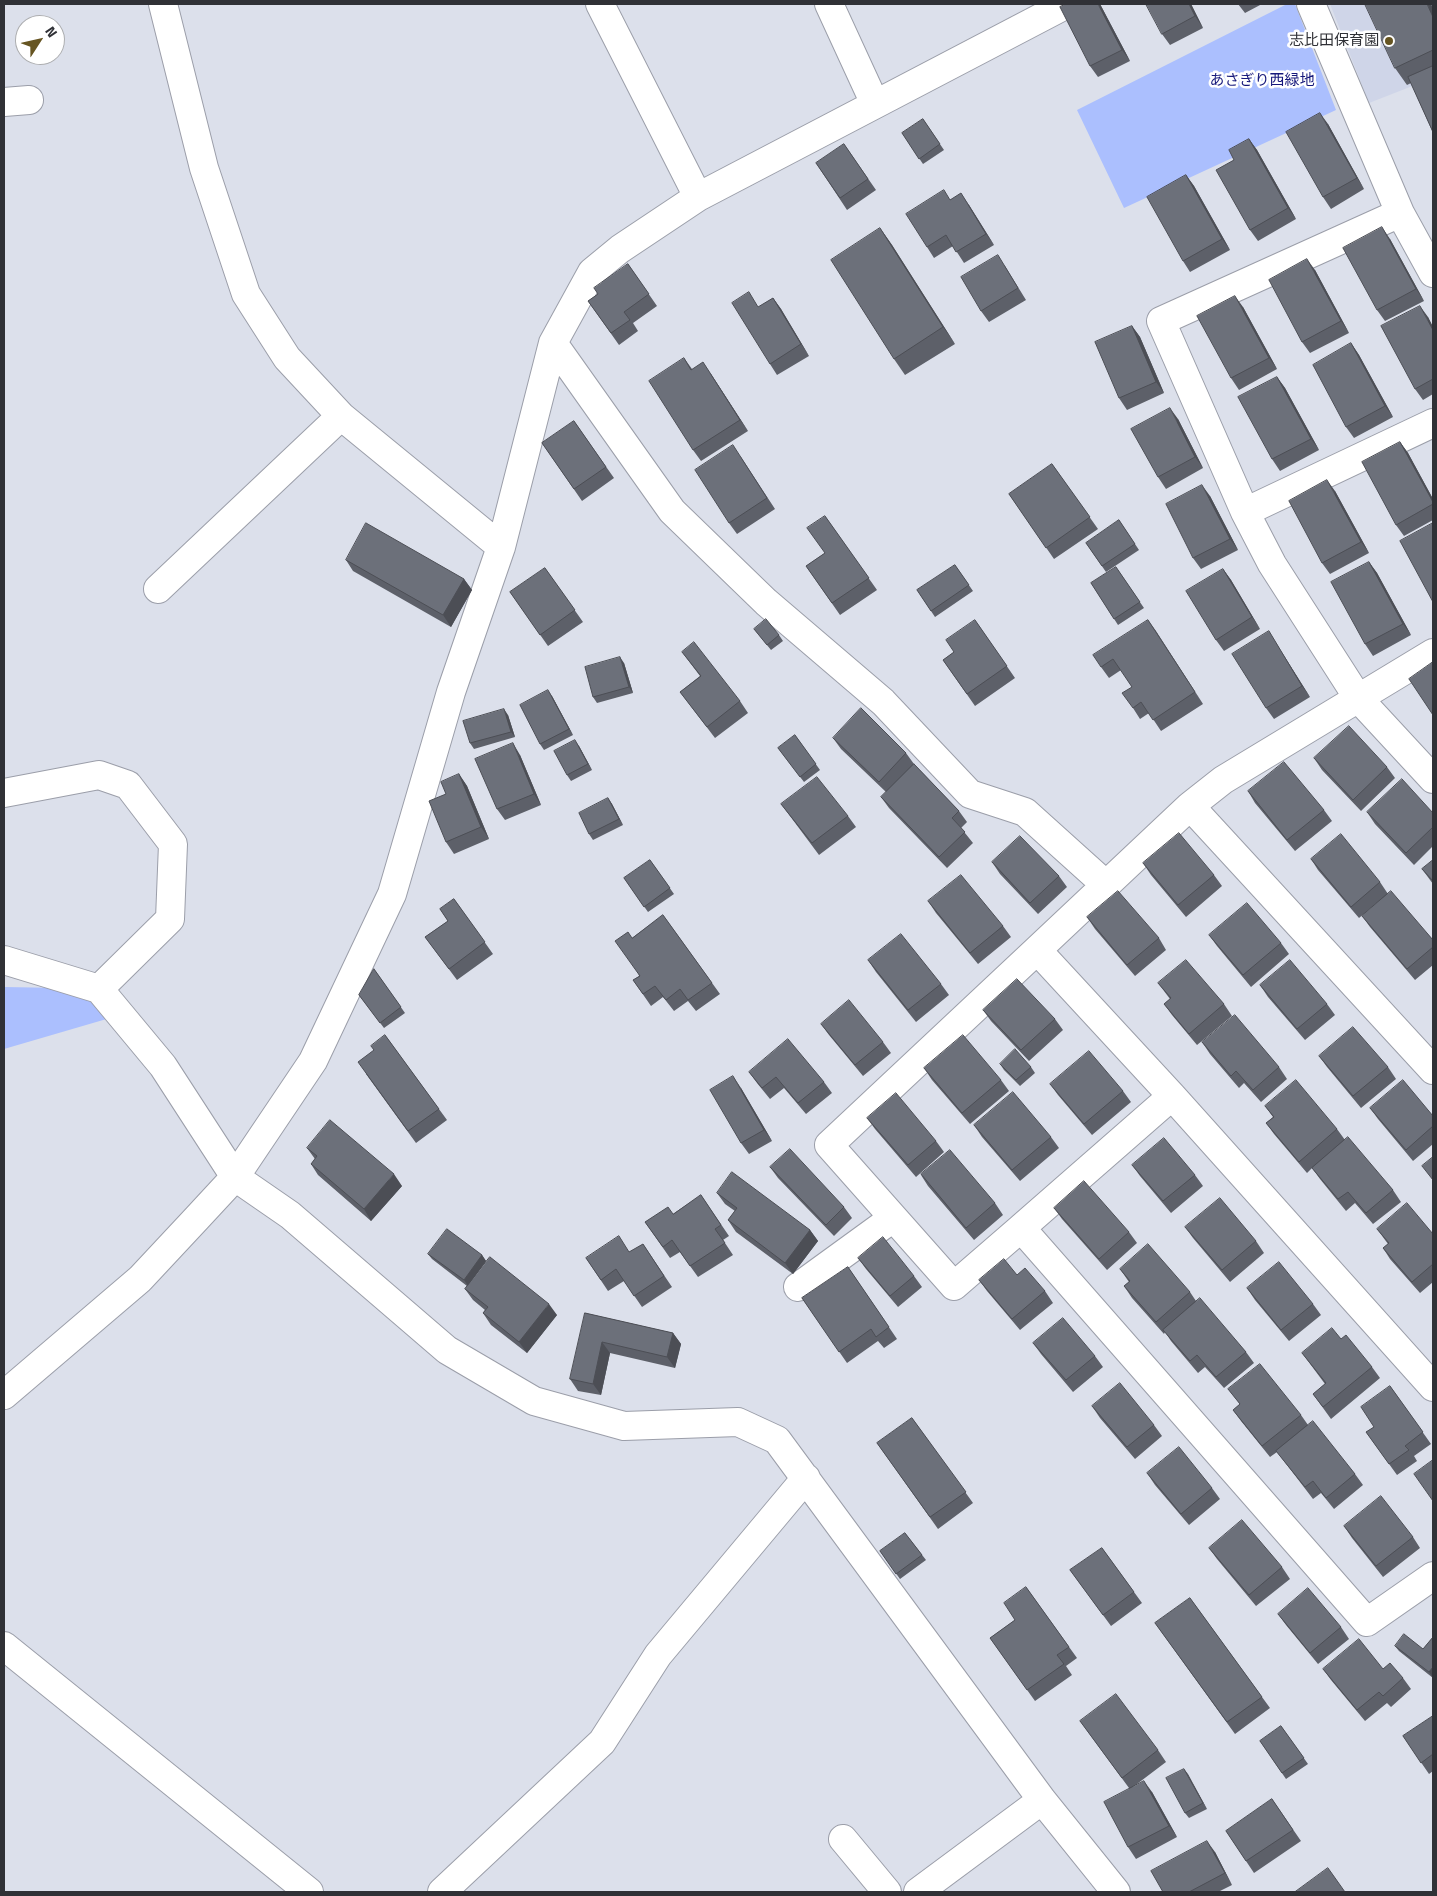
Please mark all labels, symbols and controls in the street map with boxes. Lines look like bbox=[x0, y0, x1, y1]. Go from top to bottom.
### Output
north arrow bbox=[15, 15, 65, 65]
text: N bbox=[40, 22, 63, 42]
place label: 志比田保育園 bbox=[1289, 32, 1379, 50]
marker: 志比田保育園 bbox=[1383, 35, 1395, 47]
park label: あさぎり西緑地 bbox=[1210, 72, 1314, 90]

